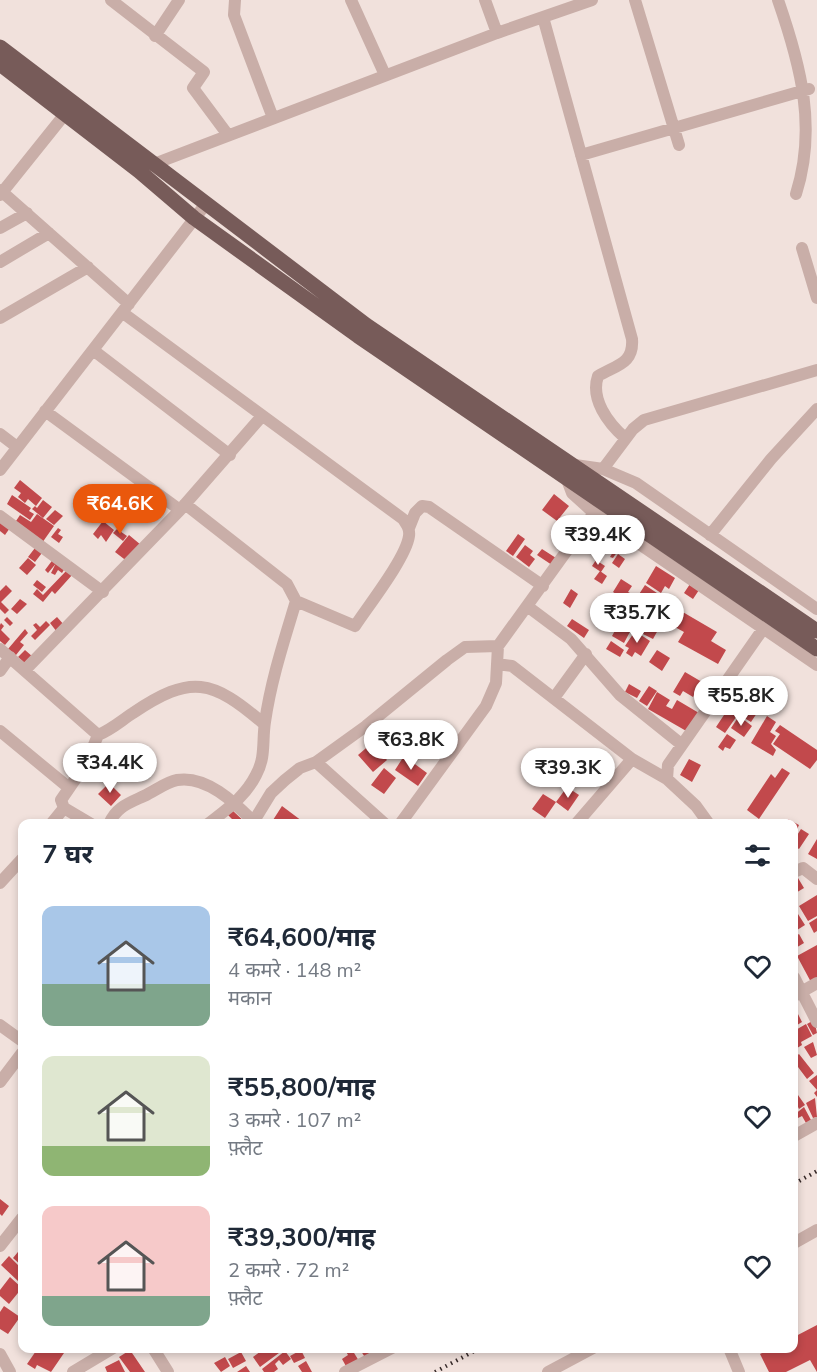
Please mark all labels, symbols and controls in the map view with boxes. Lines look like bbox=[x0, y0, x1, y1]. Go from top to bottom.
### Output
pin: ₹64.6K bbox=[71, 484, 169, 535]
text: ₹64.6K bbox=[87, 490, 153, 517]
pin: ₹39.4K bbox=[549, 515, 647, 566]
text: ₹39.4K bbox=[565, 521, 631, 548]
pin: ₹35.7K bbox=[588, 593, 686, 644]
text: ₹35.7K bbox=[604, 599, 670, 626]
pin: ₹55.8K bbox=[692, 676, 790, 727]
text: ₹55.8K bbox=[708, 682, 774, 709]
pin: ₹63.8K bbox=[362, 720, 460, 771]
text: ₹63.8K bbox=[378, 726, 444, 753]
pin: ₹34.4K bbox=[61, 743, 159, 794]
pin: ₹39.3K bbox=[519, 748, 617, 799]
text: ₹34.4K bbox=[77, 749, 143, 776]
text: ₹39.3K bbox=[535, 754, 601, 781]
text: 7 घर bbox=[42, 837, 93, 872]
icon: filters bbox=[741, 839, 774, 872]
text: ₹64,600/माह bbox=[228, 920, 376, 955]
icon: home bbox=[90, 930, 162, 1002]
icon: heart bbox=[741, 950, 774, 983]
text: 4 कमरे · 148 m² bbox=[228, 957, 361, 984]
text: मकान bbox=[228, 985, 272, 1012]
text: ₹55,800/माह bbox=[228, 1070, 376, 1105]
icon: home bbox=[90, 1080, 162, 1152]
icon: heart bbox=[741, 1100, 774, 1133]
text: 3 कमरे · 107 m² bbox=[228, 1107, 361, 1134]
text: फ़्लैट bbox=[228, 1135, 263, 1162]
text: ₹39,300/माह bbox=[228, 1220, 376, 1255]
icon: home bbox=[90, 1230, 162, 1302]
icon: heart bbox=[741, 1250, 774, 1283]
text: 2 कमरे · 72 m² bbox=[228, 1257, 349, 1284]
text: फ़्लैट bbox=[228, 1285, 263, 1312]

